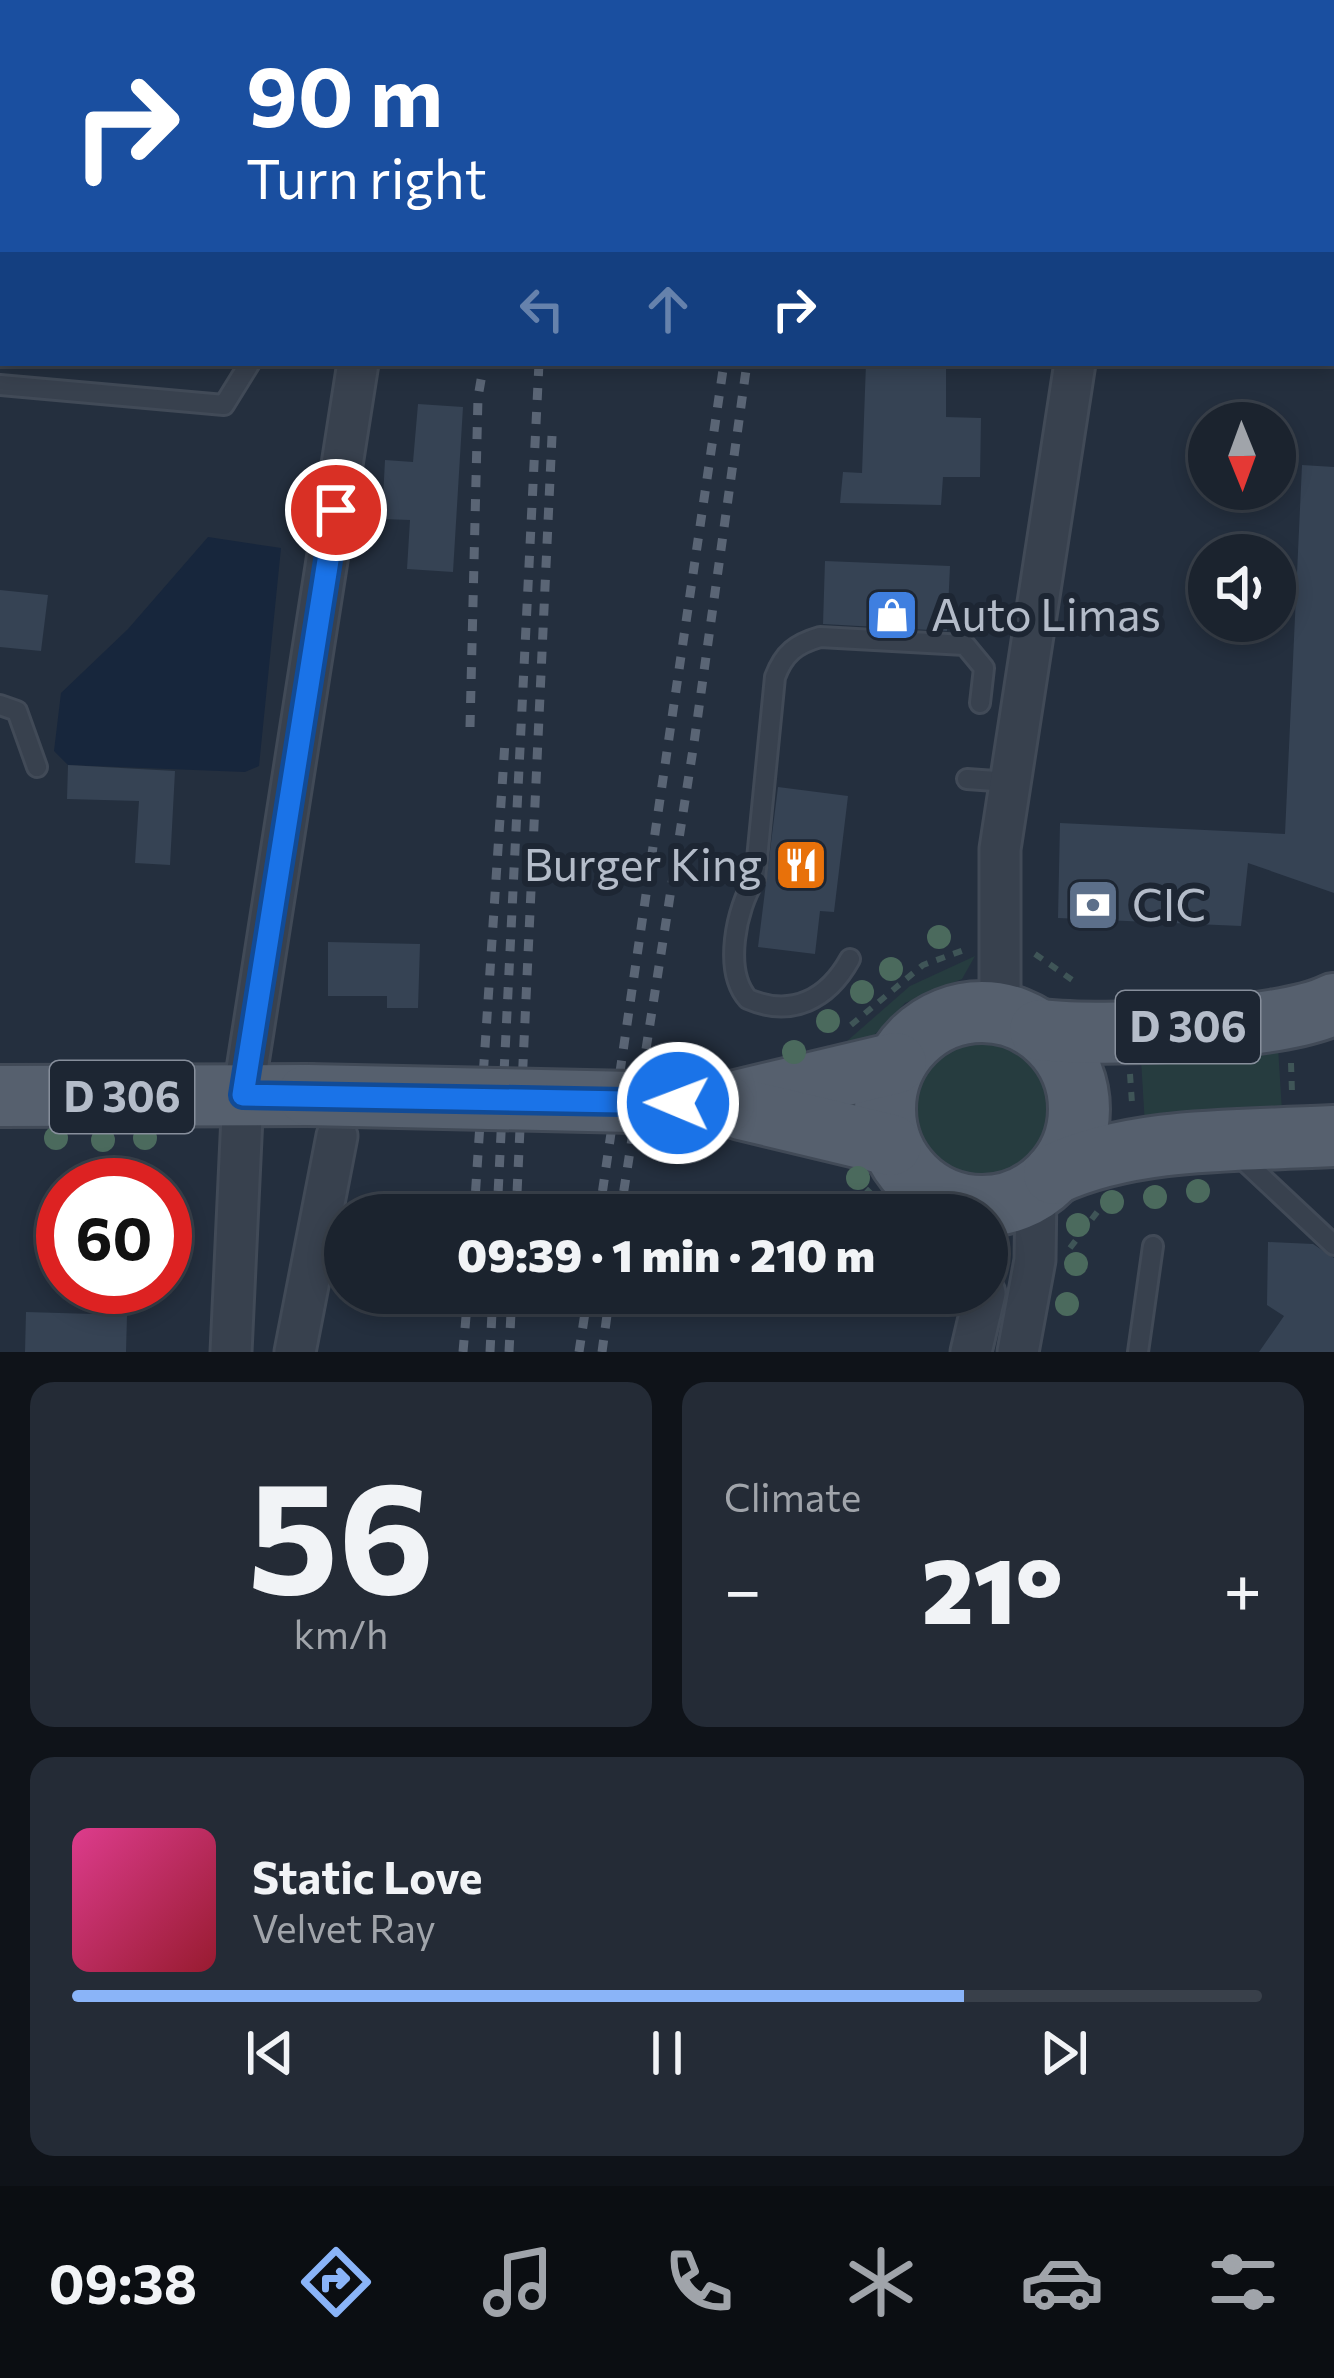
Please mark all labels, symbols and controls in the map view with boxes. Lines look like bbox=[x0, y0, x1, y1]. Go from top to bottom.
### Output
text: 90 m bbox=[246, 42, 443, 144]
icon: right bbox=[48, 48, 204, 204]
text: Turn right bbox=[246, 144, 487, 210]
icon: left bbox=[509, 276, 575, 342]
icon: ahead bbox=[635, 276, 701, 342]
icon: right bbox=[761, 276, 827, 342]
north arrow bbox=[1188, 402, 1296, 510]
map controls bbox=[1188, 402, 1296, 642]
pin bbox=[285, 459, 387, 561]
icon: arrive bbox=[303, 477, 369, 543]
button: sound bbox=[1188, 534, 1296, 642]
place label: Auto Limas bbox=[931, 585, 1161, 640]
shop icon: Auto Limas bbox=[864, 587, 920, 643]
place label: Burger King bbox=[524, 835, 762, 890]
restaurant icon: Burger King bbox=[773, 837, 829, 893]
place label: CIC bbox=[1132, 875, 1206, 930]
bank icon: CIC bbox=[1065, 877, 1121, 933]
road number: D 306 bbox=[1116, 991, 1260, 1063]
position arrow bbox=[615, 1040, 741, 1166]
road number: D 306 bbox=[50, 1061, 194, 1133]
speed limit sign: 60 bbox=[36, 1158, 192, 1314]
text: 09:39 · 1 min · 210 m bbox=[457, 1226, 875, 1281]
text: 56 bbox=[247, 1435, 435, 1626]
text: Climate bbox=[724, 1472, 861, 1520]
text: 21° bbox=[922, 1532, 1063, 1643]
text: − bbox=[724, 1547, 762, 1628]
text: + bbox=[1223, 1547, 1262, 1628]
text: km/h bbox=[294, 1609, 388, 1657]
text: Static Love bbox=[252, 1848, 482, 1903]
text: Velvet Ray bbox=[252, 1903, 436, 1951]
icon: previous bbox=[237, 2020, 303, 2086]
icon: pause bbox=[634, 2020, 700, 2086]
icon: next bbox=[1031, 2020, 1097, 2086]
icon: directions bbox=[294, 2240, 378, 2324]
icon: music bbox=[476, 2240, 560, 2324]
icon: phone bbox=[657, 2240, 741, 2324]
icon: climate bbox=[839, 2240, 923, 2324]
icon: car bbox=[1020, 2240, 1104, 2324]
icon: filters bbox=[1201, 2240, 1285, 2324]
text: 09:38 bbox=[49, 2249, 197, 2315]

